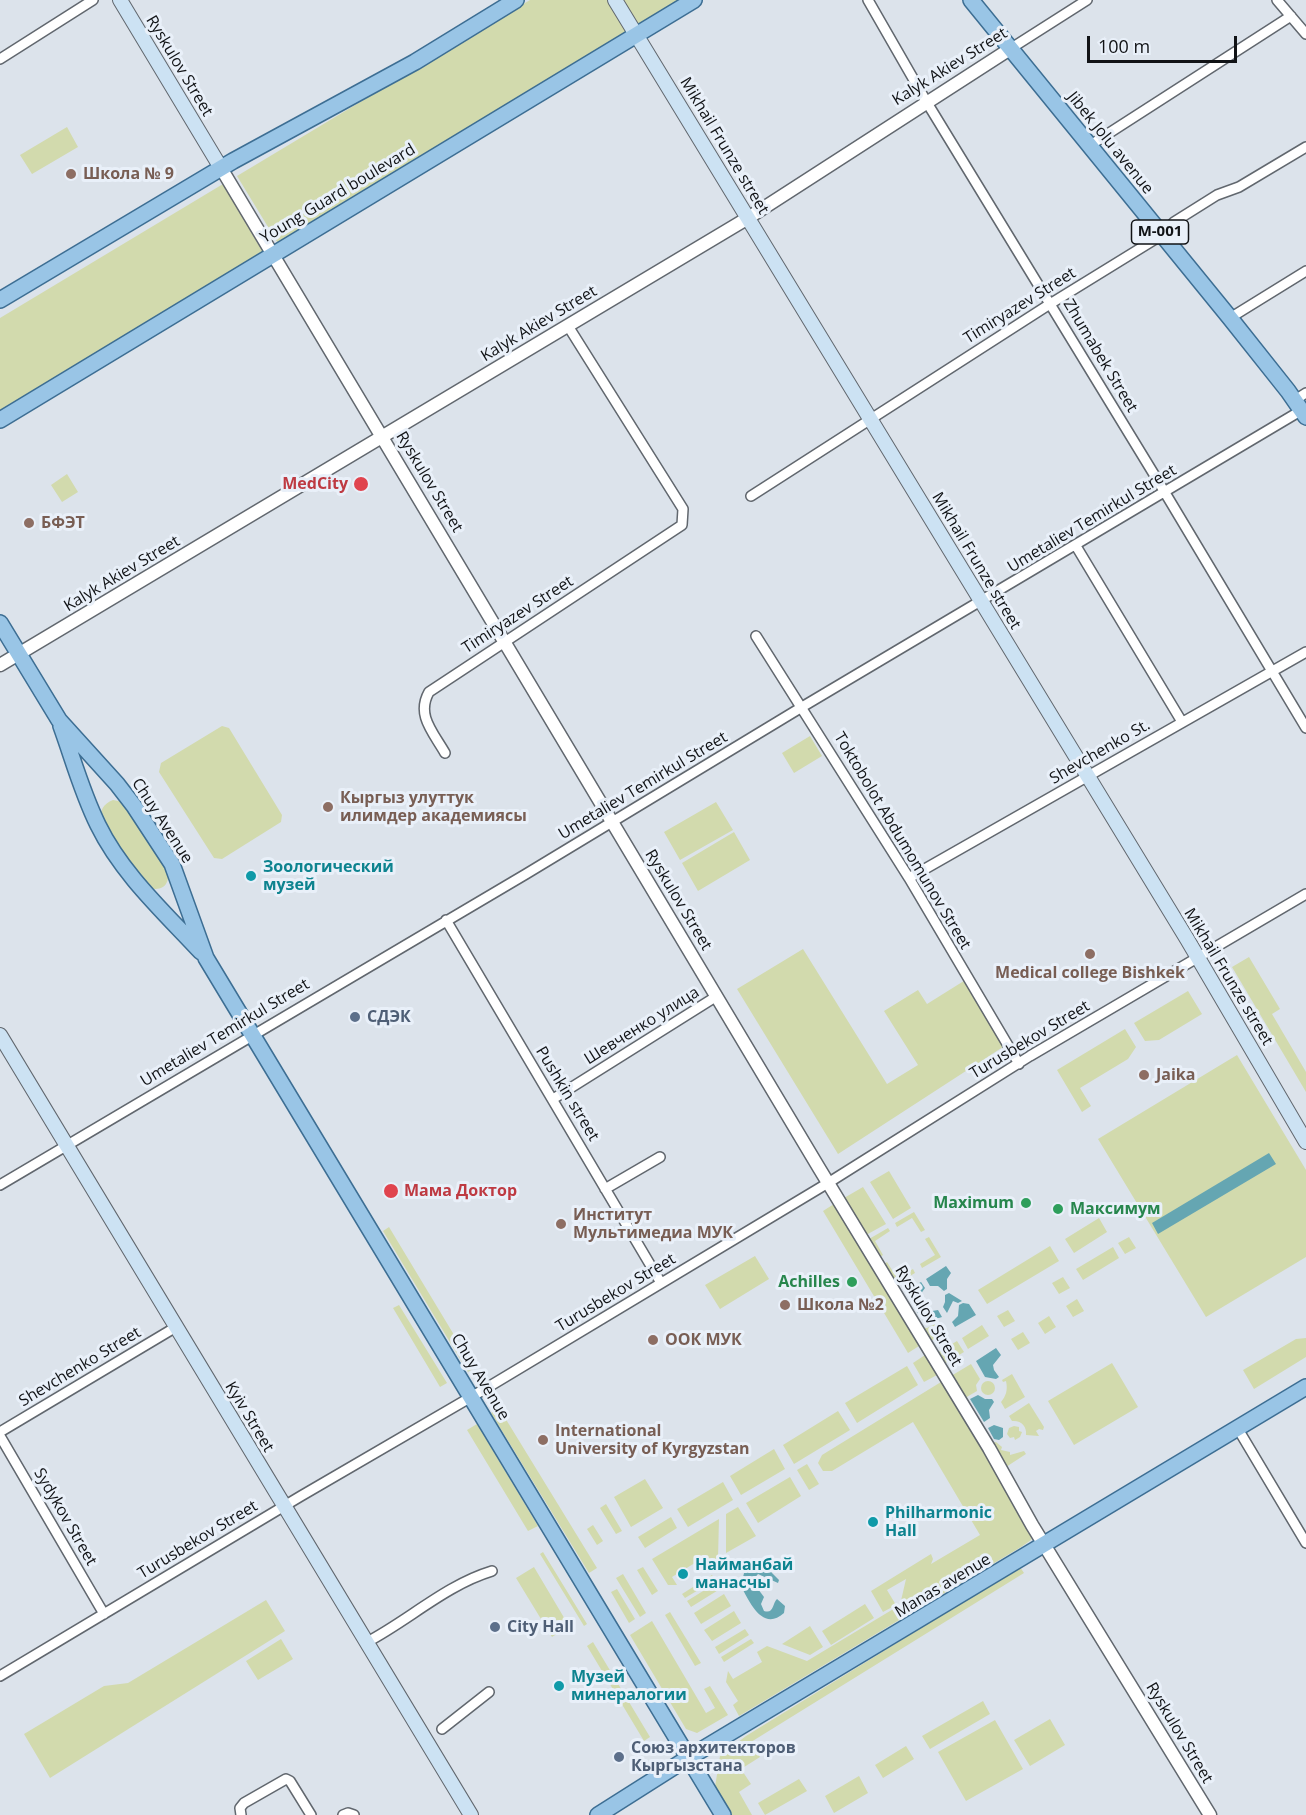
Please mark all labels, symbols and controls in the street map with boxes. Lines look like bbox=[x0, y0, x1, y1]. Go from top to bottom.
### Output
street label: Ryskulov Street bbox=[141, 12, 217, 120]
street label: Kalyk Akiev Street bbox=[889, 24, 1011, 110]
scale bar bbox=[1090, 24, 1240, 62]
text: 100 m bbox=[1098, 34, 1150, 58]
street label: Mikhail Frunze street bbox=[676, 74, 772, 218]
street label: Jibek Jolu avenue bbox=[1063, 88, 1157, 198]
street label: Young Guard boulevard bbox=[257, 140, 419, 248]
place label: Школа № 9 bbox=[83, 164, 174, 184]
marker: Школа № 9 bbox=[64, 167, 78, 181]
road number: М-001 bbox=[1132, 220, 1188, 244]
street label: Timiryazev Street bbox=[960, 264, 1080, 348]
street label: Kalyk Akiev Street bbox=[478, 282, 600, 366]
street label: Zhumabek Street bbox=[1059, 296, 1141, 416]
street label: Ryskulov Street bbox=[391, 428, 467, 536]
street label: Umetaliev Temirkul Street bbox=[1004, 461, 1180, 577]
place label: MedCity bbox=[282, 474, 348, 494]
marker: MedCity bbox=[352, 475, 370, 493]
street label: Mikhail Frunze street bbox=[928, 489, 1024, 633]
place label: БФЭТ bbox=[41, 513, 85, 533]
marker: БФЭТ bbox=[22, 516, 36, 530]
street label: Kalyk Akiev Street bbox=[61, 532, 183, 616]
street label: Timiryazev Street bbox=[459, 572, 577, 658]
street label: Shevchenko St. bbox=[1046, 716, 1154, 788]
street label: Umetaliev Temirkul Street bbox=[555, 728, 731, 844]
street label: Toktobolot Abdumomunov Street bbox=[829, 729, 975, 953]
street label: Chuy Avenue bbox=[127, 775, 197, 867]
place label: Кыргыз улуттук илимдер академиясы bbox=[340, 788, 527, 826]
marker: Кыргыз улуттук илимдер академиясы bbox=[321, 800, 335, 814]
street label: Ryskulov Street bbox=[640, 846, 716, 954]
place label: Зоологический музей bbox=[263, 857, 394, 895]
marker: Зоологический музей bbox=[244, 869, 258, 883]
street label: Mikhail Frunze street bbox=[1180, 905, 1276, 1049]
marker: Medical college Bishkek bbox=[1083, 947, 1097, 961]
place label: Medical college Bishkek bbox=[995, 963, 1185, 983]
street label: Umetaliev Temirkul Street bbox=[137, 975, 313, 1091]
street label: Шевченко улица bbox=[581, 983, 703, 1069]
street label: Turusbekov Street bbox=[967, 997, 1093, 1083]
place label: СДЭК bbox=[367, 1007, 411, 1027]
marker: СДЭК bbox=[348, 1010, 362, 1024]
street label: Pushkin street bbox=[531, 1043, 603, 1145]
place label: Jaika bbox=[1156, 1065, 1195, 1085]
marker: Jaika bbox=[1137, 1068, 1151, 1082]
place label: Мама Доктор bbox=[404, 1181, 517, 1201]
marker: Мама Доктор bbox=[382, 1182, 400, 1200]
place label: Maximum bbox=[933, 1193, 1014, 1213]
marker: Maximum bbox=[1019, 1196, 1033, 1210]
place label: Максимум bbox=[1070, 1199, 1161, 1219]
marker: Максимум bbox=[1051, 1202, 1065, 1216]
place label: Институт Мультимедиа МУК bbox=[573, 1205, 733, 1243]
marker: Институт Мультимедиа МУК bbox=[554, 1217, 568, 1231]
street label: Turusbekov Street bbox=[553, 1250, 679, 1336]
street label: Ryskulov Street bbox=[890, 1262, 966, 1370]
place label: Achilles bbox=[778, 1272, 840, 1292]
marker: Achilles bbox=[845, 1275, 859, 1289]
place label: Школа №2 bbox=[797, 1295, 884, 1315]
marker: Школа №2 bbox=[778, 1298, 792, 1312]
street label: Shevchenko Street bbox=[16, 1323, 144, 1411]
street label: Chuy Avenue bbox=[447, 1330, 513, 1424]
place label: ООК МУК bbox=[665, 1330, 742, 1350]
marker: ООК МУК bbox=[646, 1333, 660, 1347]
street label: Kyiv Street bbox=[221, 1378, 277, 1456]
place label: International University of Kyrgyzstan bbox=[555, 1421, 750, 1459]
marker: International University of Kyrgyzstan bbox=[536, 1433, 550, 1447]
street label: Sydykov Street bbox=[29, 1465, 101, 1569]
street label: Turusbekov Street bbox=[135, 1497, 261, 1583]
place label: Philharmonic Hall bbox=[885, 1503, 992, 1541]
marker: Philharmonic Hall bbox=[866, 1515, 880, 1529]
street label: Manas avenue bbox=[892, 1550, 994, 1622]
place label: Найманбай манасчы bbox=[695, 1555, 793, 1593]
marker: Найманбай манасчы bbox=[676, 1567, 690, 1581]
place label: City Hall bbox=[507, 1617, 574, 1637]
marker: City Hall bbox=[488, 1620, 502, 1634]
place label: Музей минералогии bbox=[571, 1667, 687, 1705]
marker: Музей минералогии bbox=[552, 1679, 566, 1693]
street label: Ryskulov Street bbox=[1141, 1679, 1217, 1787]
place label: Союз архитекторов Кыргызстана bbox=[631, 1738, 796, 1776]
marker: Союз архитекторов Кыргызстана bbox=[612, 1750, 626, 1764]

